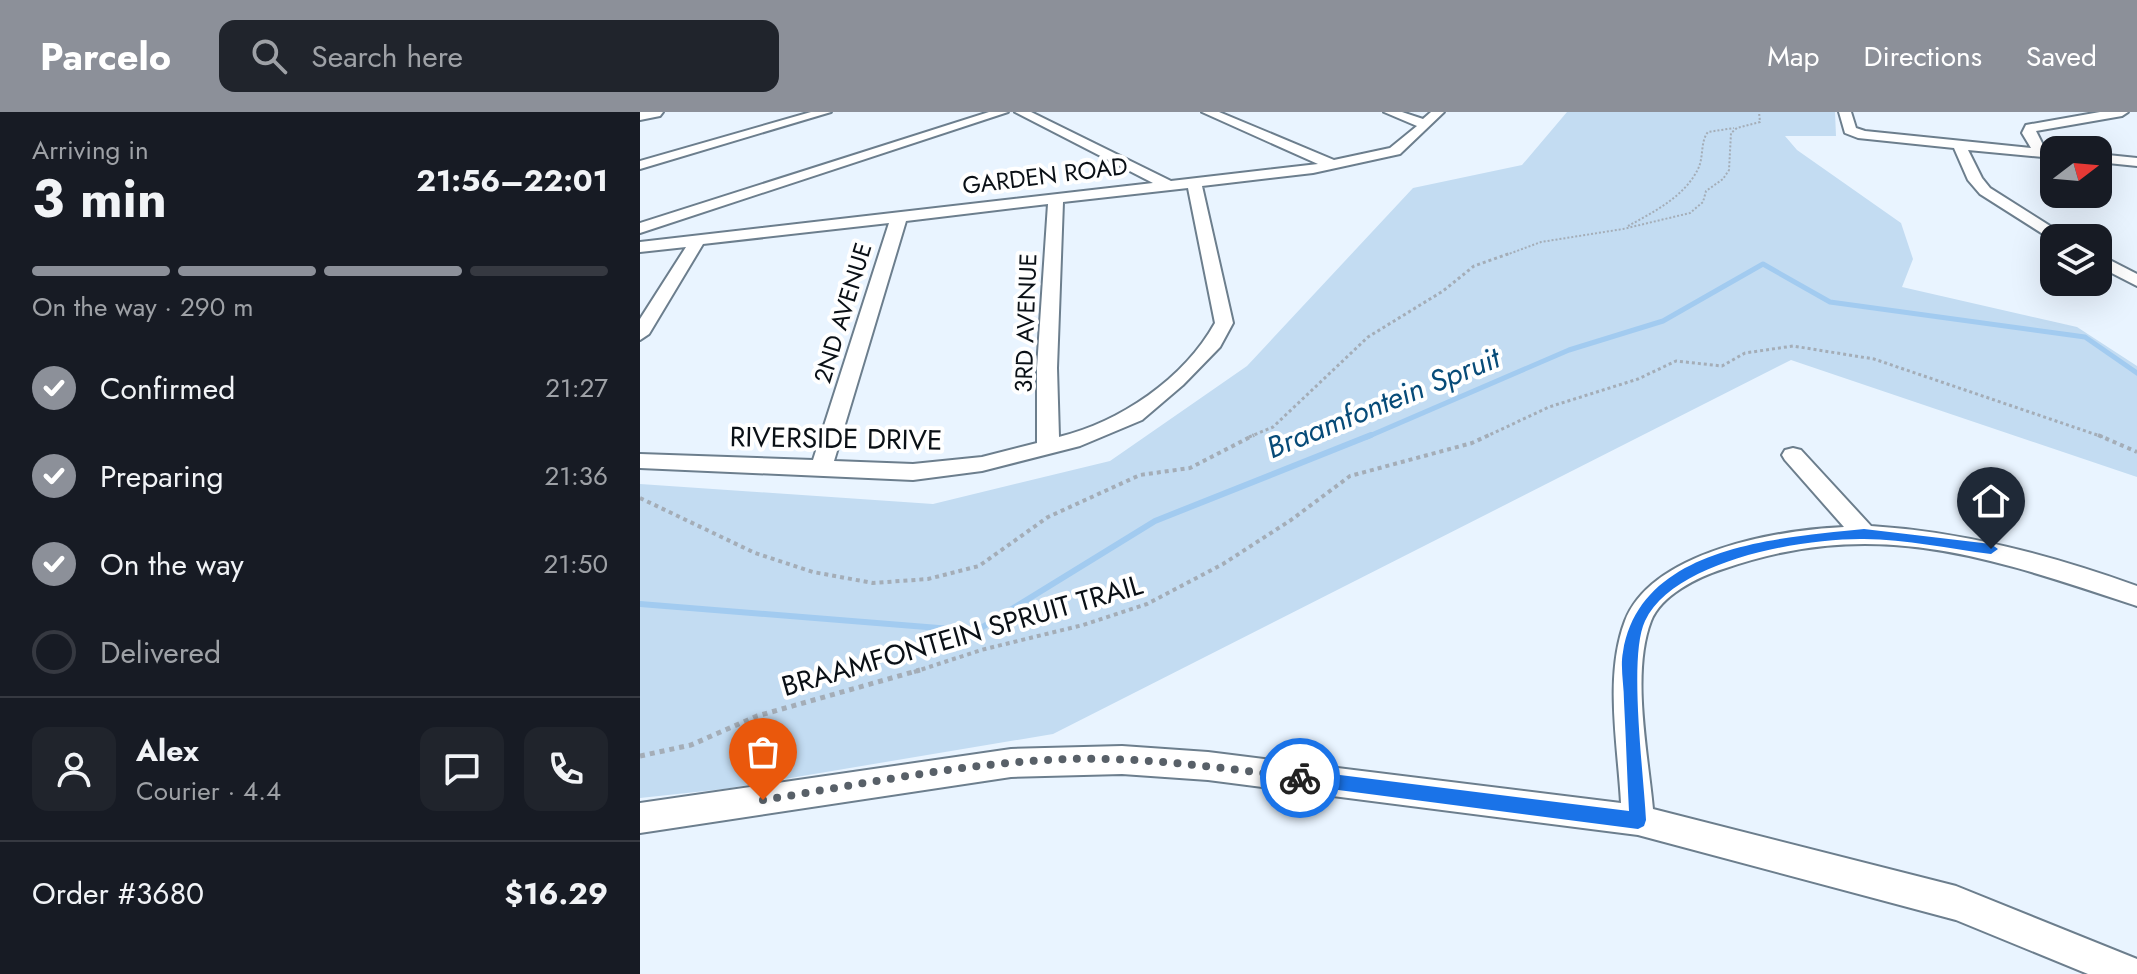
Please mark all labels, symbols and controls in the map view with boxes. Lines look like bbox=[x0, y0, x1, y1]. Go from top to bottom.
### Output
search box bbox=[219, 20, 779, 92]
text: Parcelo bbox=[40, 29, 171, 84]
icon: search bbox=[247, 34, 291, 78]
text: Search here bbox=[311, 35, 463, 78]
text: Map bbox=[1767, 36, 1819, 77]
text: Directions bbox=[1863, 36, 1982, 77]
text: Saved bbox=[2026, 36, 2097, 77]
text: Arriving in bbox=[32, 131, 149, 169]
north arrow bbox=[2040, 136, 2112, 208]
map controls bbox=[2040, 136, 2112, 296]
street label: GARDEN ROAD bbox=[960, 148, 1130, 203]
text: 21:56–22:01 bbox=[416, 159, 608, 202]
text: 3 min bbox=[32, 161, 167, 237]
button: layers bbox=[2040, 224, 2112, 296]
street label: 2ND AVENUE bbox=[805, 238, 880, 387]
street label: 3RD AVENUE bbox=[1006, 253, 1045, 393]
text: On the way · 290 m bbox=[32, 288, 253, 326]
water label: Braamfontein Spruit bbox=[1260, 335, 1508, 469]
icon: check bbox=[32, 366, 76, 410]
text: Confirmed bbox=[100, 367, 235, 410]
text: 21:27 bbox=[545, 369, 608, 407]
street label: RIVERSIDE DRIVE bbox=[729, 416, 943, 461]
icon: check bbox=[32, 454, 76, 498]
text: Preparing bbox=[100, 455, 224, 498]
text: 21:36 bbox=[545, 457, 608, 495]
pin bbox=[1957, 467, 2025, 549]
icon: home bbox=[1969, 479, 2013, 523]
icon: check bbox=[32, 542, 76, 586]
text: On the way bbox=[100, 543, 244, 586]
text: 21:50 bbox=[543, 545, 608, 583]
street label: BRAAMFONTEIN SPRUIT TRAIL bbox=[777, 564, 1148, 707]
text: Delivered bbox=[100, 631, 221, 674]
pin bbox=[729, 718, 797, 800]
button: person bbox=[32, 727, 116, 811]
button: chat bbox=[420, 727, 504, 811]
button: phone bbox=[524, 727, 608, 811]
text: Alex bbox=[136, 729, 199, 772]
icon: bag bbox=[741, 730, 785, 774]
courier bbox=[1260, 738, 1340, 818]
icon: bike bbox=[1278, 756, 1322, 800]
text: Courier · 4.4 bbox=[136, 772, 281, 810]
text: Order #3680 bbox=[32, 872, 204, 915]
text: $16.29 bbox=[505, 872, 608, 915]

